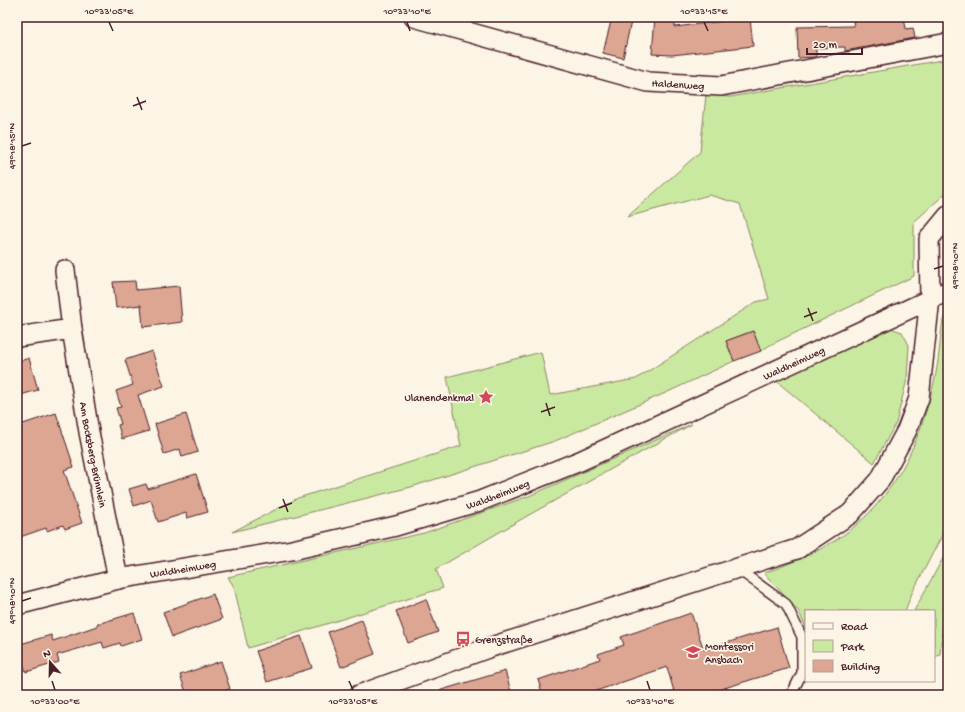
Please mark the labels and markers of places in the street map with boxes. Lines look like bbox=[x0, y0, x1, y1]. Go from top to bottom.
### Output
place icon: Ulanendenkmal bbox=[477, 388, 495, 406]
place label: Ulanendenkmal bbox=[404, 393, 475, 405]
bus stop icon: Grenzstraße bbox=[454, 630, 472, 648]
place label: Grenzstraße bbox=[475, 635, 533, 647]
place label: Montessori Ansbach bbox=[705, 642, 754, 667]
school or university icon: Montessori Ansbach bbox=[684, 643, 702, 661]

